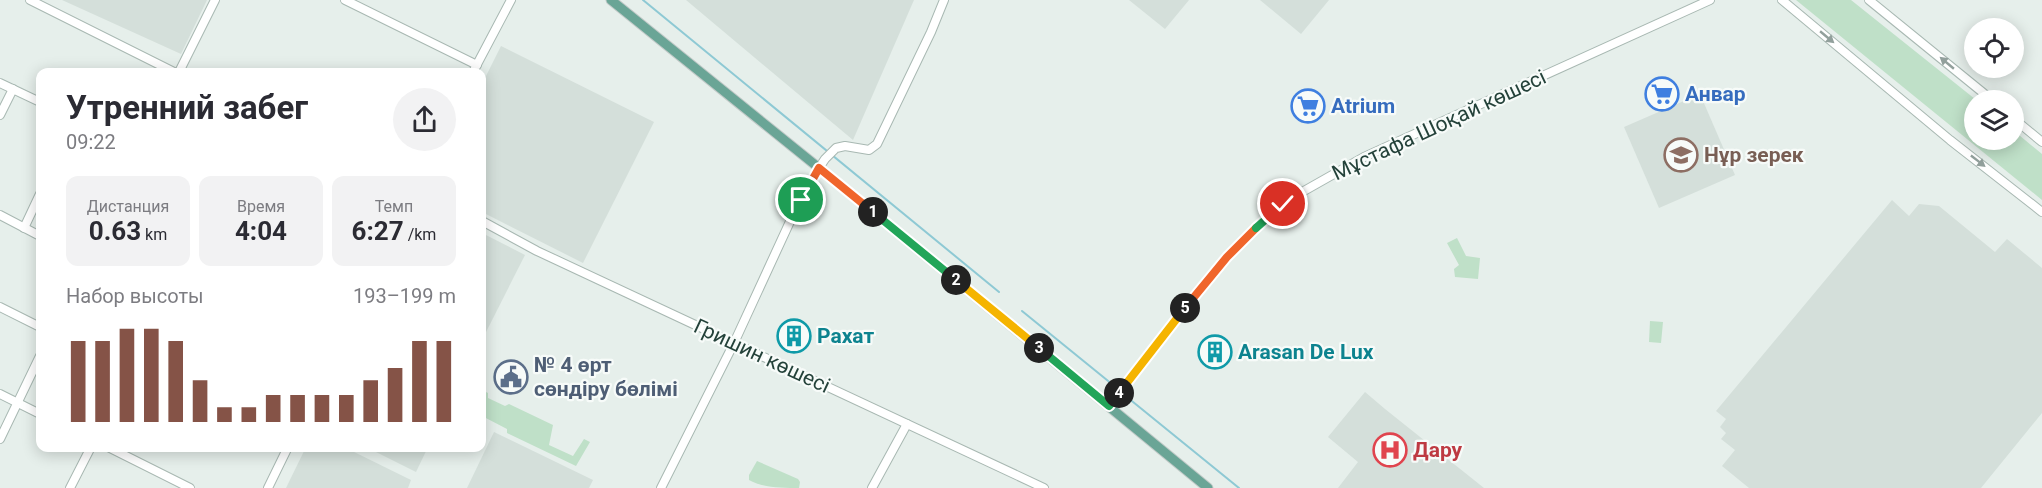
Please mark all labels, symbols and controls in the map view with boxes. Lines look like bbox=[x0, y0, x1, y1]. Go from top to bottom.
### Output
map controls bbox=[1964, 18, 2024, 150]
button: locate bbox=[1964, 18, 2024, 78]
one-way arrow bbox=[1819, 31, 1835, 44]
one-way arrow bbox=[1939, 58, 1954, 70]
street label: Мұстафа Шоқай көшесі bbox=[1328, 65, 1550, 185]
supermarket icon: Анвар bbox=[1644, 76, 1680, 112]
place label: Анвар bbox=[1685, 82, 1746, 106]
text: Утренний забег bbox=[66, 88, 308, 127]
button: share bbox=[393, 88, 456, 151]
supermarket icon: Atrium bbox=[1290, 88, 1326, 124]
button: layers bbox=[1964, 90, 2024, 150]
place label: Atrium bbox=[1331, 94, 1395, 118]
text: 09:22 bbox=[66, 130, 116, 154]
school or university icon: Нұр зерек bbox=[1663, 137, 1699, 173]
place label: Нұр зерек bbox=[1704, 143, 1804, 167]
one-way arrow bbox=[1970, 155, 1985, 167]
pin bbox=[775, 174, 826, 225]
pin bbox=[1257, 178, 1308, 229]
icon: arrive bbox=[784, 183, 817, 216]
icon: check bbox=[1266, 187, 1299, 220]
text: Дистанция bbox=[87, 197, 169, 216]
text: Время bbox=[237, 197, 285, 216]
text: Темп bbox=[375, 197, 413, 216]
pin: 1 bbox=[858, 197, 888, 227]
text: 1 bbox=[868, 202, 878, 221]
text: 0.63 bbox=[89, 216, 141, 246]
text: 4:04 bbox=[235, 216, 287, 246]
text: 6:27 bbox=[352, 216, 404, 246]
text: km bbox=[141, 225, 167, 244]
text: /km bbox=[404, 225, 436, 244]
pin: 2 bbox=[941, 265, 971, 295]
text: 2 bbox=[951, 270, 961, 289]
text: Набор высоты bbox=[66, 284, 204, 308]
text: 193–199 m bbox=[353, 284, 456, 308]
pin: 5 bbox=[1170, 293, 1200, 323]
text: 5 bbox=[1180, 298, 1190, 317]
street label: Гришин көшесі bbox=[690, 314, 834, 398]
building icon: Рахат bbox=[776, 318, 812, 354]
place label: Рахат bbox=[817, 324, 874, 348]
pin: 3 bbox=[1024, 333, 1054, 363]
building icon: Arasan De Lux bbox=[1197, 334, 1233, 370]
text: 3 bbox=[1034, 338, 1044, 357]
place label: Arasan De Lux bbox=[1238, 340, 1374, 364]
place label: № 4 өрт сөндіру бөлімі bbox=[534, 353, 678, 401]
public building icon: № 4 өрт сөндіру бөлімі bbox=[493, 359, 529, 395]
pin: 4 bbox=[1104, 378, 1134, 408]
text: 4 bbox=[1114, 383, 1124, 402]
hospital icon: Дару bbox=[1372, 432, 1408, 468]
place label: Дару bbox=[1413, 438, 1463, 462]

